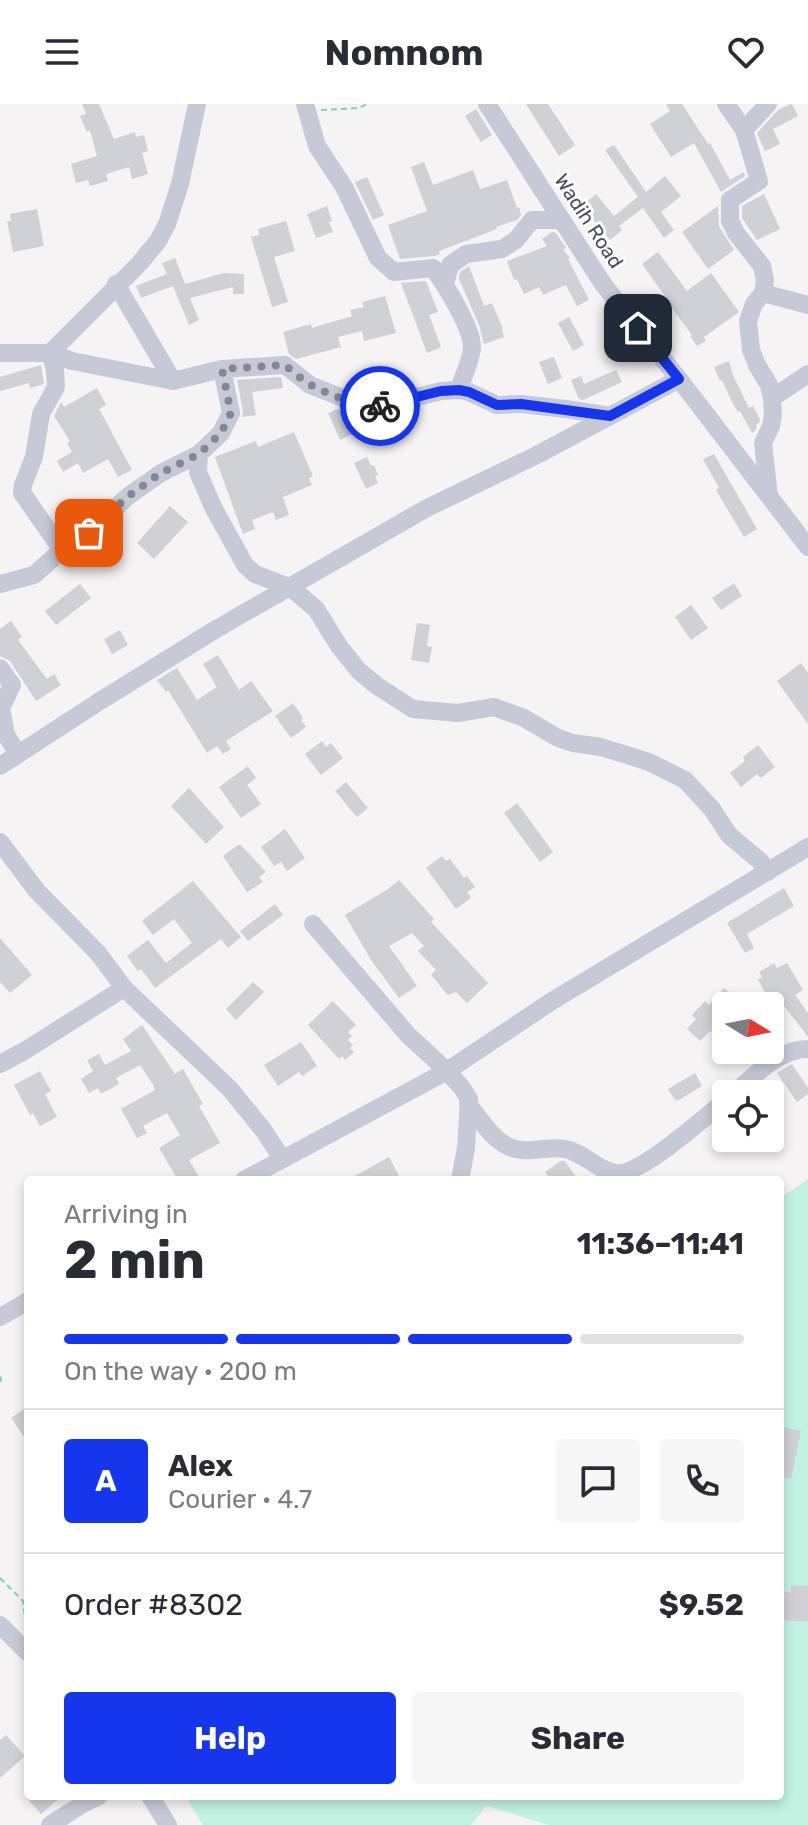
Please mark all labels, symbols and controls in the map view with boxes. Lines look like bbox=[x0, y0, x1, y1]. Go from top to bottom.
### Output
icon: menu bbox=[40, 30, 84, 74]
icon: heart bbox=[724, 30, 768, 74]
text: Nomnom bbox=[325, 31, 483, 74]
street label: Wadih Road bbox=[550, 169, 628, 273]
pin bbox=[604, 294, 672, 362]
icon: home bbox=[616, 306, 660, 350]
courier bbox=[340, 366, 420, 446]
icon: bike bbox=[358, 384, 402, 428]
pin bbox=[55, 499, 123, 567]
icon: bag bbox=[67, 511, 111, 555]
north arrow bbox=[712, 992, 784, 1064]
map controls bbox=[712, 992, 784, 1152]
button: locate bbox=[712, 1080, 784, 1152]
text: Arriving in bbox=[64, 1199, 188, 1230]
text: 11:36–11:41 bbox=[577, 1226, 744, 1262]
text: 2 min bbox=[64, 1229, 205, 1291]
text: On the way · 200 m bbox=[64, 1356, 297, 1387]
button: chat bbox=[556, 1439, 640, 1523]
button: phone bbox=[660, 1439, 744, 1523]
text: Alex bbox=[168, 1448, 233, 1484]
text: A bbox=[95, 1463, 117, 1499]
text: Courier · 4.7 bbox=[168, 1484, 312, 1515]
text: Order #8302 bbox=[64, 1587, 243, 1623]
text: $9.52 bbox=[659, 1587, 744, 1623]
button: Help bbox=[64, 1692, 396, 1784]
button: Share bbox=[412, 1692, 744, 1784]

